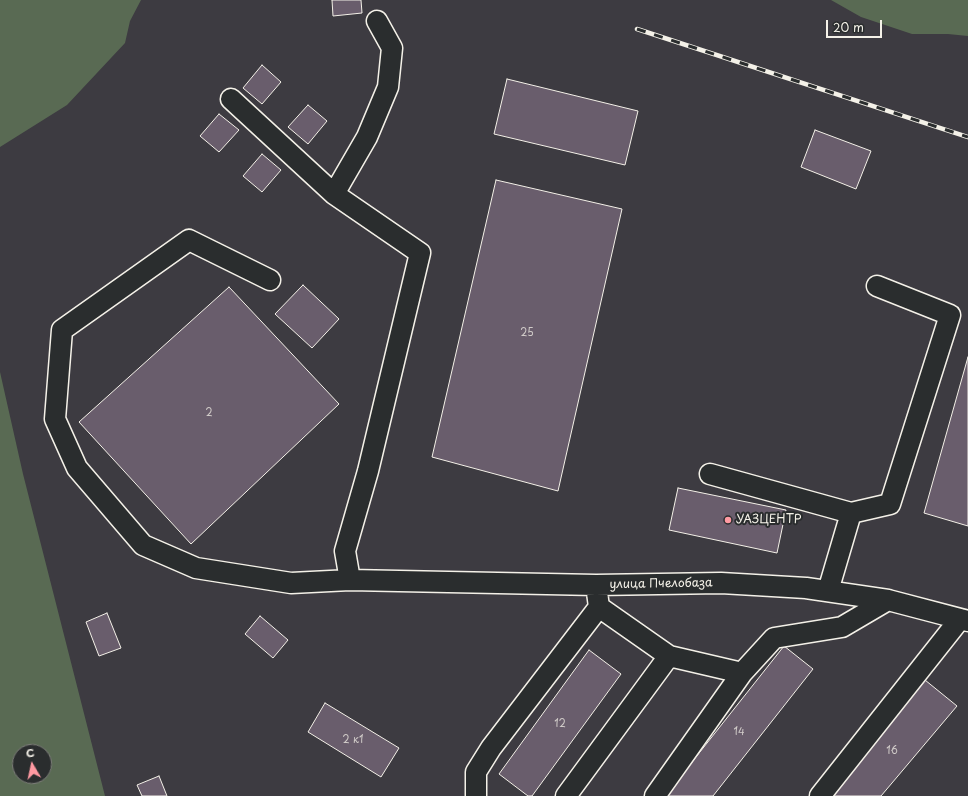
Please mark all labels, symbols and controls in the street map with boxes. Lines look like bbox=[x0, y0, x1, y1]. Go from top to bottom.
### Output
scale bar bbox=[828, 12, 884, 38]
text: 20 m bbox=[833, 18, 864, 36]
house number: 25 bbox=[520, 327, 534, 339]
house number: 2 bbox=[205, 407, 213, 419]
place label: УАЗЦЕНТР bbox=[736, 513, 801, 527]
marker: УАЗЦЕНТР bbox=[723, 515, 733, 525]
street label: улица Пчелобаза bbox=[609, 576, 713, 592]
house number: 12 bbox=[554, 718, 566, 730]
house number: 14 bbox=[733, 726, 745, 738]
house number: 2 к1 bbox=[343, 734, 363, 746]
north arrow bbox=[12, 744, 52, 784]
text: С bbox=[25, 744, 36, 762]
house number: 16 bbox=[886, 745, 898, 757]

